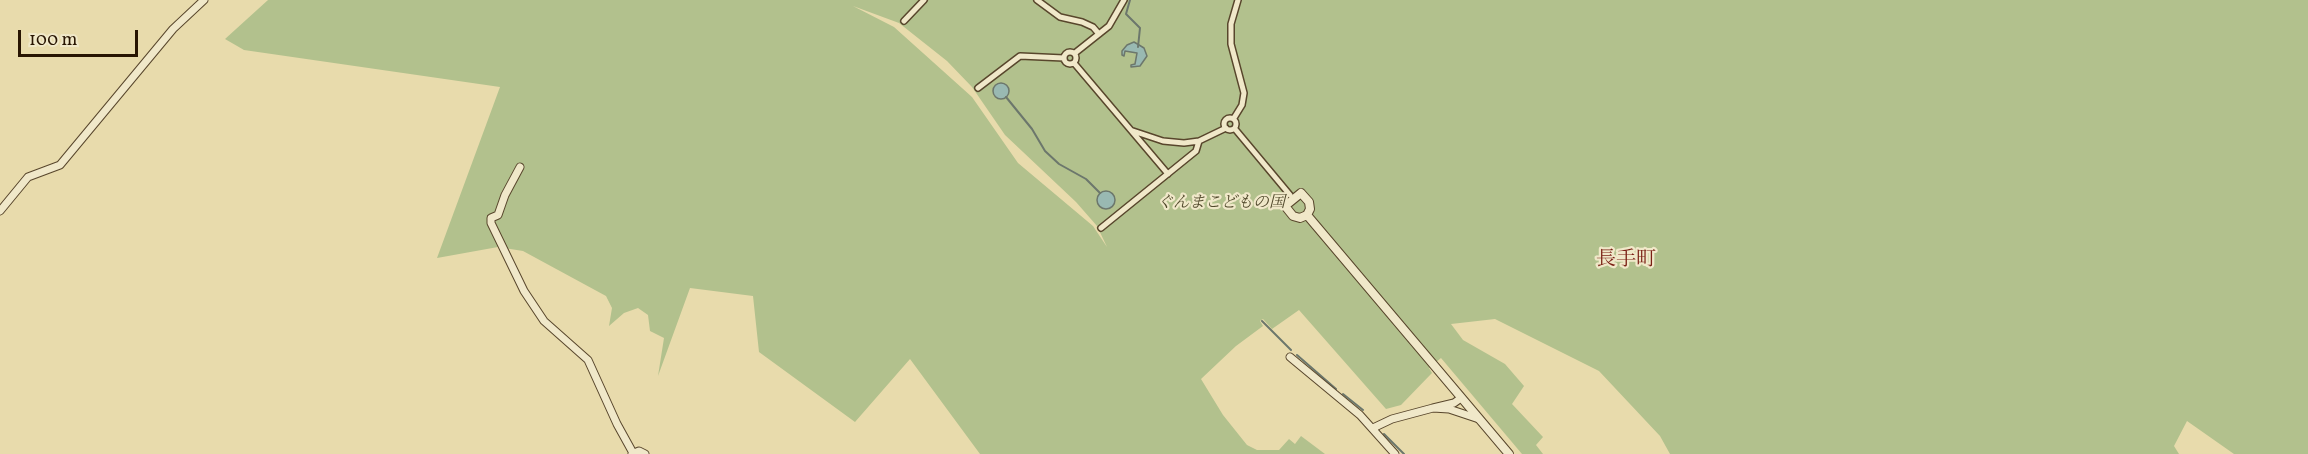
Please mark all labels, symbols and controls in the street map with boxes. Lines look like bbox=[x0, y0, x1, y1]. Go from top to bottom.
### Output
scale bar bbox=[21, 18, 141, 56]
text: 100 m bbox=[29, 28, 78, 53]
park label: ぐんまこどもの国 bbox=[1157, 194, 1285, 214]
district label: 長手町 bbox=[1596, 249, 1656, 273]

